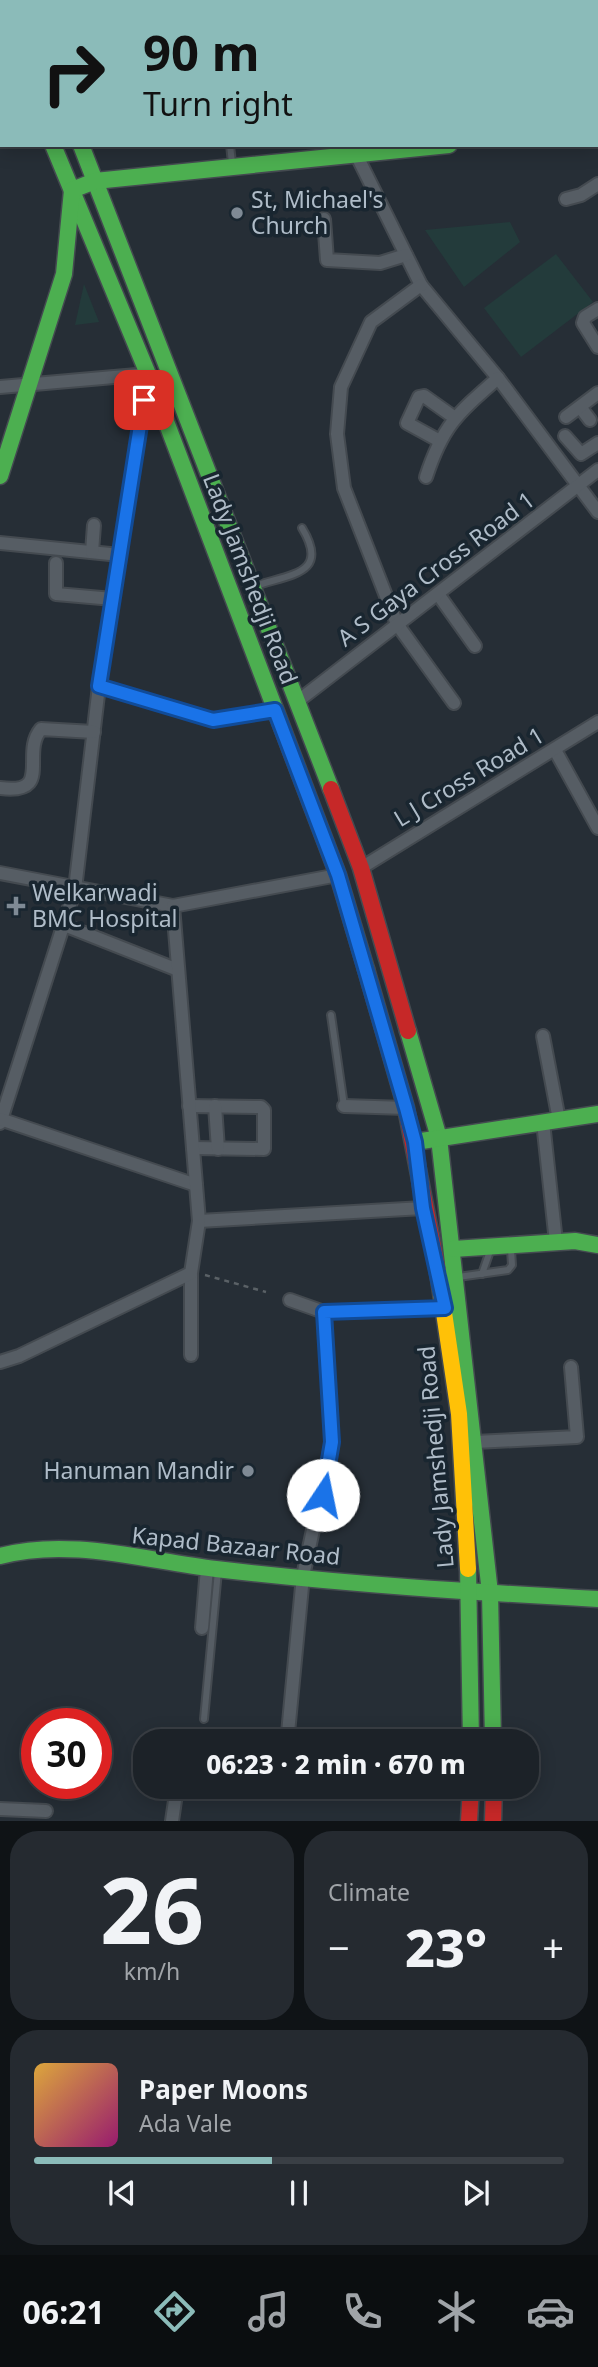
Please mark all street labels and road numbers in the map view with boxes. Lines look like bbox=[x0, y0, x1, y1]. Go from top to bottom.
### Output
street label: Lady Jamshedji Road bbox=[196, 469, 306, 688]
street label: A S Gaya Cross Road 1 bbox=[330, 483, 541, 653]
street label: L J Cross Road 1 bbox=[387, 719, 550, 834]
street label: Lady Jamshedji Road bbox=[409, 1345, 461, 1570]
street label: Kapad Bazaar Road bbox=[130, 1518, 342, 1572]

